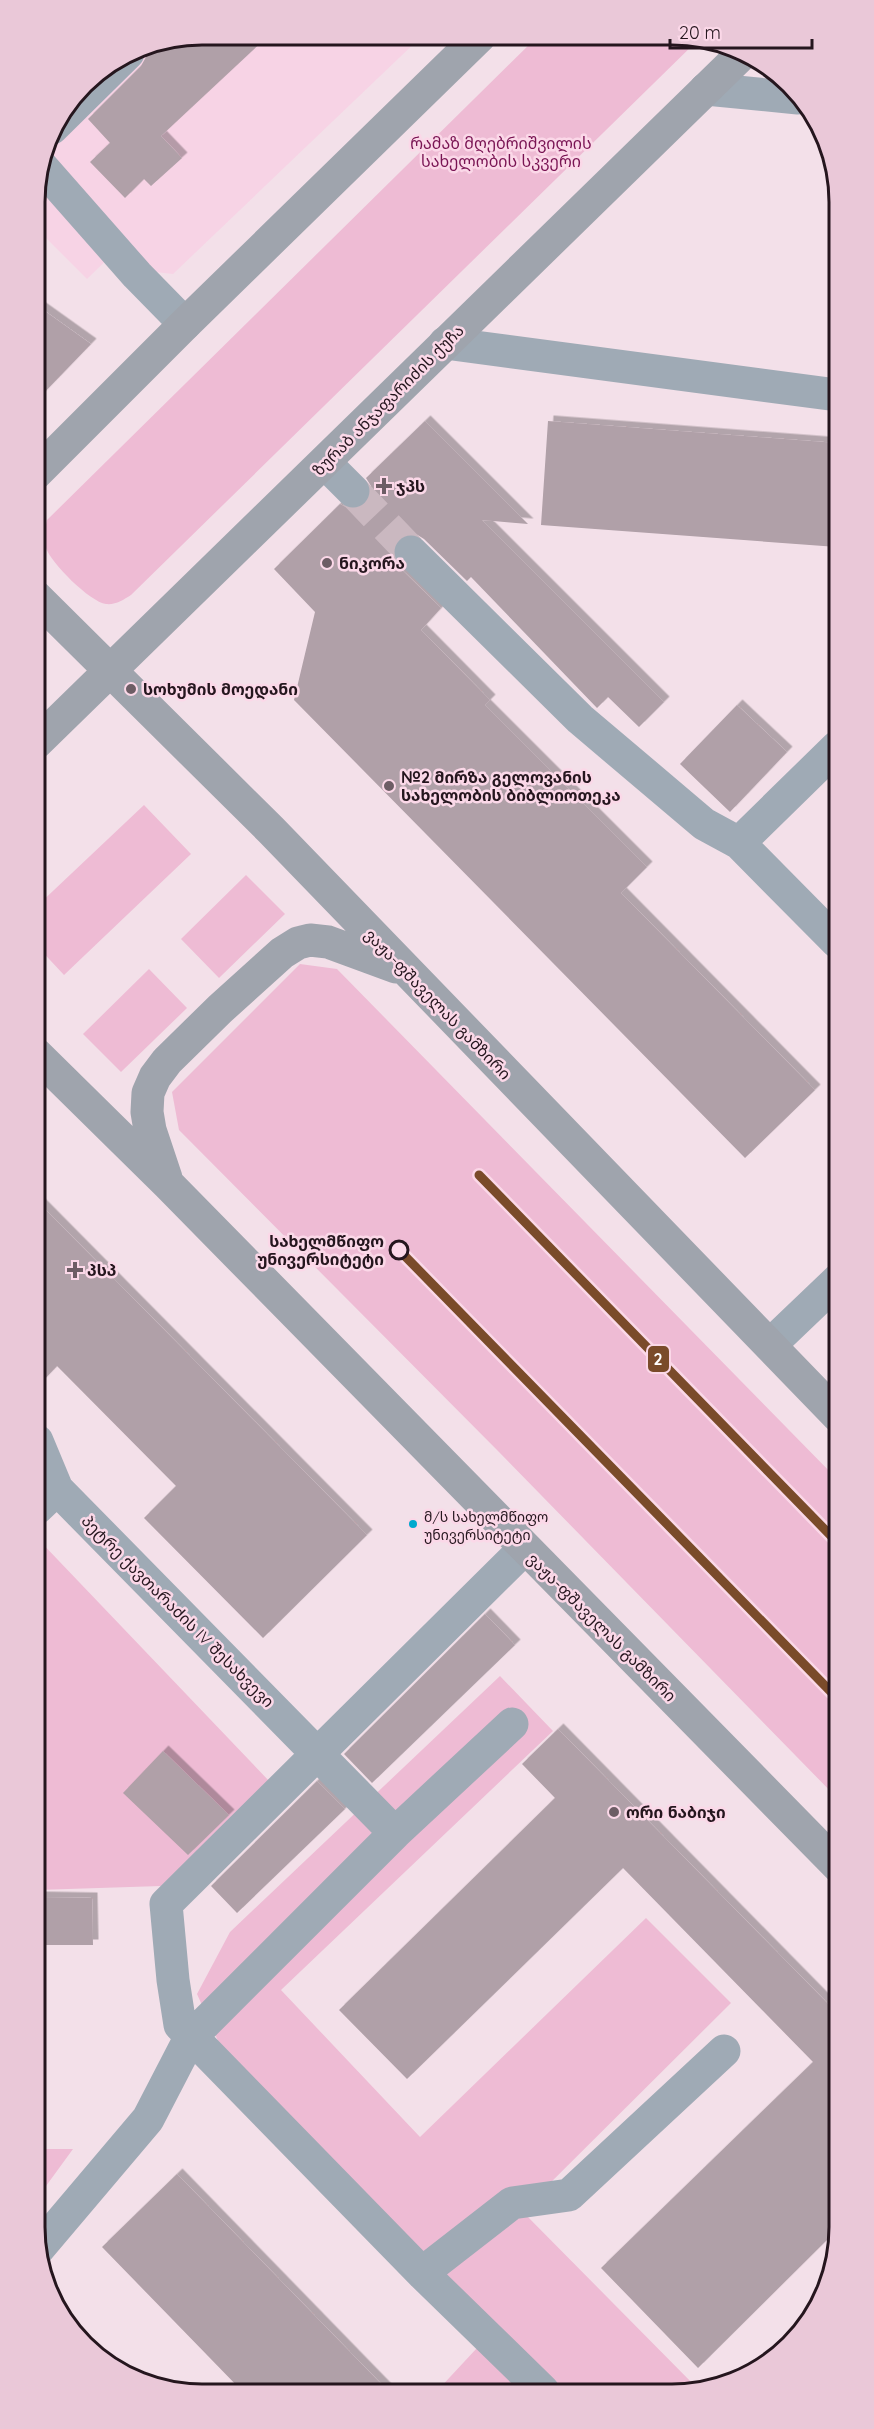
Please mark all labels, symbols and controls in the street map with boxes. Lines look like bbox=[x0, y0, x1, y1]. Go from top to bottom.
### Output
scale bar bbox=[670, 12, 812, 50]
text: 20 m bbox=[679, 21, 721, 44]
park label: რამაზ მღებრიშვილის სახელობის სკვერი bbox=[410, 133, 592, 172]
street label: ზურაბ ანჯაფარიძის ქუჩა bbox=[308, 320, 468, 480]
place label: ჯპს bbox=[396, 476, 425, 496]
marker: ჯპს bbox=[377, 479, 391, 493]
place label: ნიკორა bbox=[339, 553, 405, 573]
marker: ნიკორა bbox=[320, 556, 334, 570]
place label: სოხუმის მოედანი bbox=[143, 679, 298, 700]
marker: სოხუმის მოედანი bbox=[124, 682, 138, 696]
place label: №2 მირზა გელოვანის სახელობის ბიბლიოთეკა bbox=[401, 767, 621, 806]
marker: №2 მირზა გელოვანის სახელობის ბიბლიოთეკა bbox=[382, 779, 396, 793]
street label: ვაჟა-ფშაველას გამზირი bbox=[360, 924, 515, 1084]
place label: სახელმწიფო უნივერსიტეტი bbox=[257, 1231, 384, 1269]
marker: სახელმწიფო უნივერსიტეტი bbox=[389, 1240, 409, 1260]
place label: პსპ bbox=[87, 1260, 116, 1280]
marker: პსპ bbox=[68, 1263, 82, 1277]
line badge: 2 bbox=[647, 1345, 670, 1373]
text: 2 bbox=[653, 1349, 663, 1369]
place label: მ/ს სახელმწიფო უნივერსიტეტი bbox=[424, 1508, 548, 1544]
street label: პეტრე ქავთარაძის IV შესახვევი bbox=[78, 1511, 278, 1711]
marker: მ/ს სახელმწიფო უნივერსიტეტი bbox=[407, 1518, 419, 1530]
street label: ვაჟა-ფშაველას გამზირი bbox=[523, 1548, 681, 1706]
place label: ორი ნაბიჯი bbox=[626, 1802, 726, 1822]
marker: ორი ნაბიჯი bbox=[607, 1805, 621, 1819]

